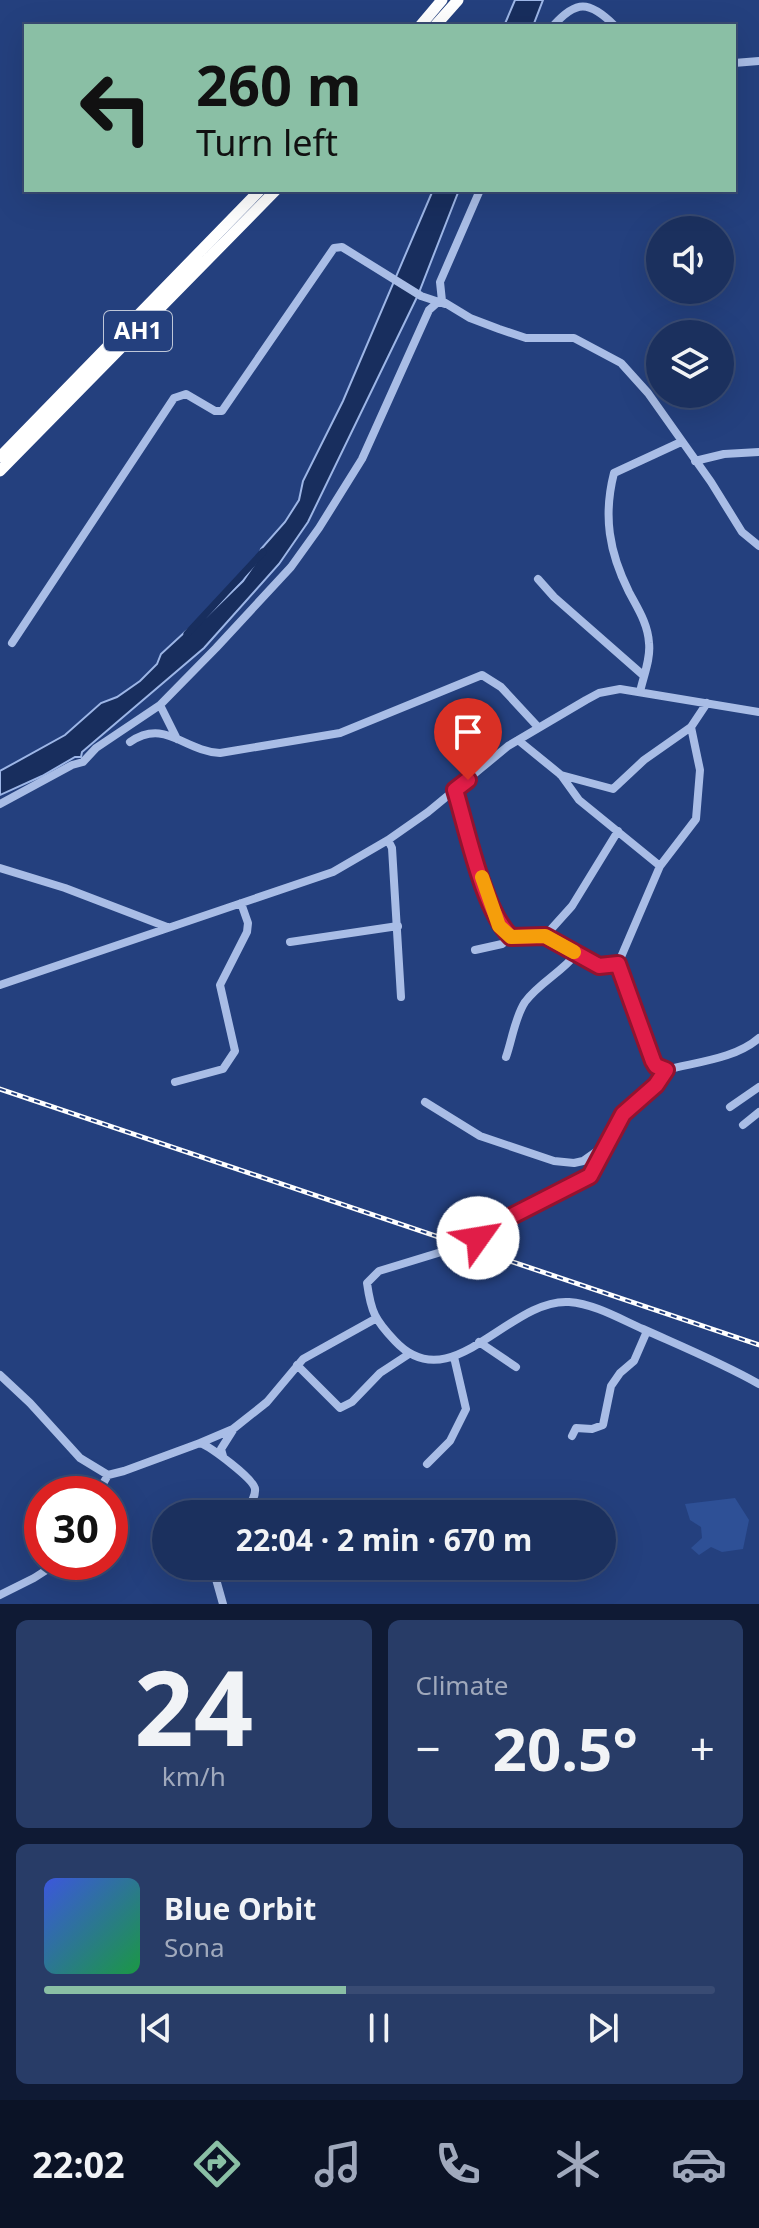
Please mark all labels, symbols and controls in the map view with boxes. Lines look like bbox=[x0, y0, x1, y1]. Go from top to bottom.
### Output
text: 260 m bbox=[196, 46, 361, 122]
icon: left bbox=[64, 56, 168, 160]
text: Turn left bbox=[196, 118, 338, 167]
map controls bbox=[646, 216, 734, 408]
button: sound bbox=[646, 216, 734, 304]
road number: AH1 bbox=[104, 311, 172, 351]
button: layers bbox=[646, 320, 734, 408]
pin bbox=[434, 698, 502, 780]
icon: arrive bbox=[446, 710, 490, 754]
position arrow bbox=[436, 1196, 520, 1280]
speed limit sign: 30 bbox=[24, 1476, 128, 1580]
text: 22:04 · 2 min · 670 m bbox=[236, 1519, 532, 1560]
text: 24 bbox=[134, 1635, 253, 1776]
text: Climate bbox=[416, 1667, 508, 1703]
text: 20.5° bbox=[493, 1707, 638, 1789]
text: − bbox=[416, 1718, 441, 1778]
text: + bbox=[690, 1718, 715, 1778]
text: km/h bbox=[162, 1758, 226, 1794]
text: Blue Orbit bbox=[164, 1888, 316, 1929]
text: Sona bbox=[164, 1929, 225, 1965]
icon: previous bbox=[134, 2006, 178, 2050]
icon: pause bbox=[357, 2006, 401, 2050]
icon: next bbox=[581, 2006, 625, 2050]
icon: directions bbox=[189, 2136, 245, 2192]
icon: music bbox=[310, 2136, 366, 2192]
icon: phone bbox=[430, 2136, 486, 2192]
icon: climate bbox=[550, 2136, 606, 2192]
icon: car bbox=[671, 2136, 727, 2192]
text: 22:02 bbox=[32, 2140, 125, 2189]

